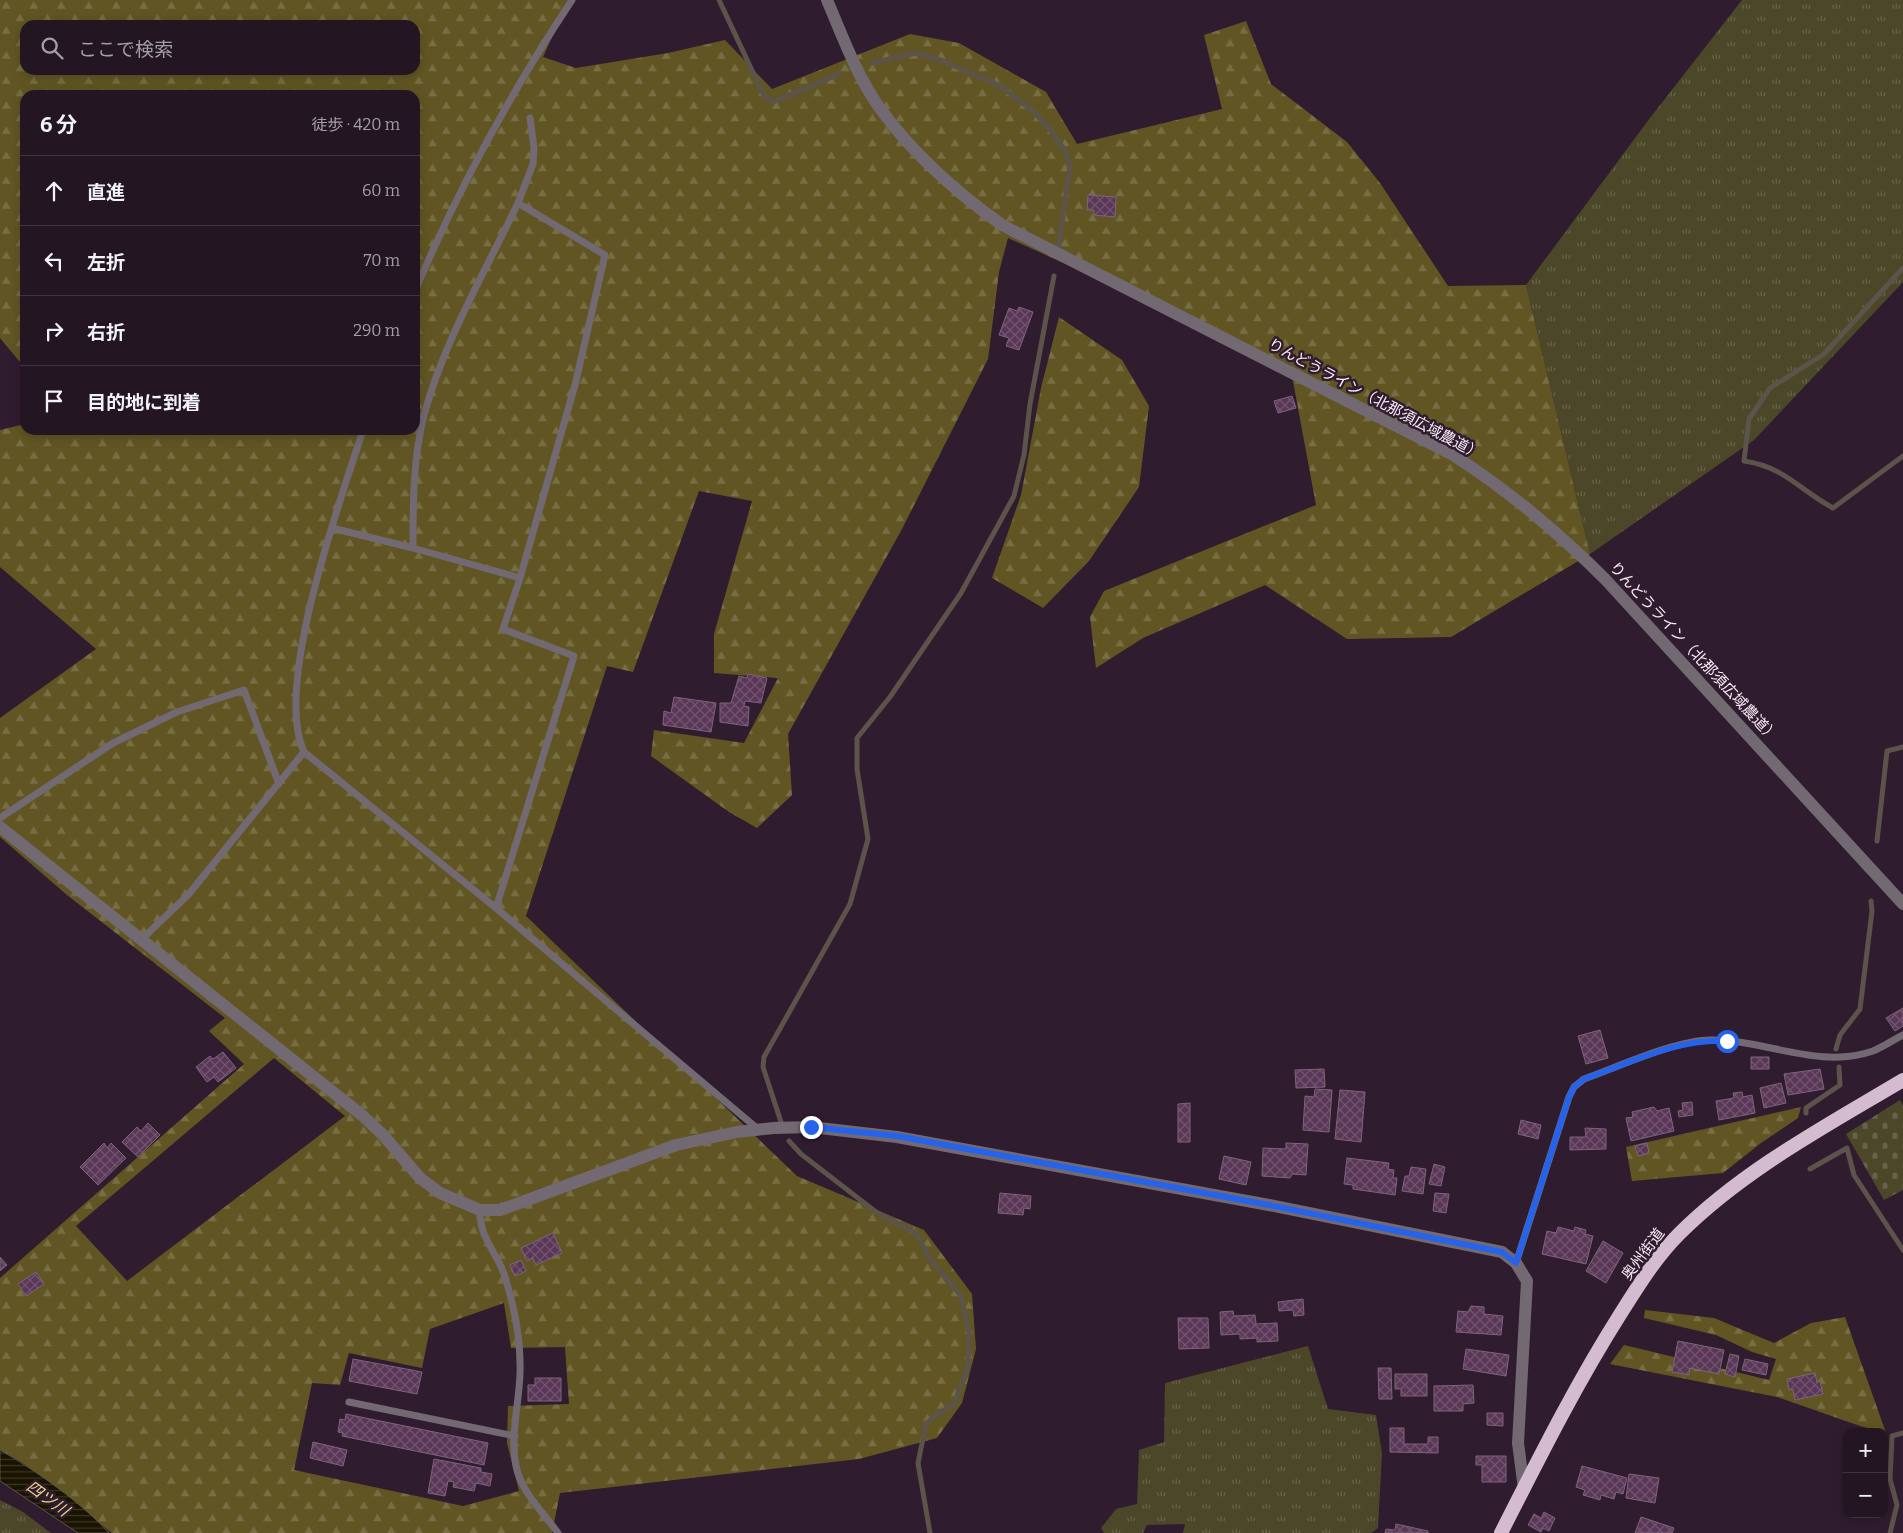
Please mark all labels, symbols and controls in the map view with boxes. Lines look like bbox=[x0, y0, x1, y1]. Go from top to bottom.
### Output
search box bbox=[20, 20, 420, 75]
icon: search bbox=[38, 34, 66, 62]
text: ここで検索 bbox=[78, 38, 173, 61]
text: 6 分 bbox=[40, 112, 77, 138]
text: 徒歩 · 420 m bbox=[311, 115, 400, 134]
icon: ahead bbox=[40, 177, 68, 205]
text: 直進 bbox=[87, 181, 125, 204]
text: 60 m bbox=[362, 181, 400, 200]
icon: left bbox=[40, 247, 68, 275]
text: 左折 bbox=[87, 251, 125, 274]
text: 70 m bbox=[364, 251, 400, 270]
icon: right bbox=[40, 317, 68, 345]
text: 右折 bbox=[87, 321, 125, 344]
text: 290 m bbox=[353, 321, 400, 340]
street label: りんどうライン（北那須広域農道） bbox=[1265, 335, 1485, 463]
icon: arrive bbox=[40, 387, 68, 415]
text: 目的地に到着 bbox=[87, 391, 201, 414]
street label: りんどうライン（北那須広域農道） bbox=[1606, 558, 1782, 746]
route start bbox=[1716, 1030, 1739, 1053]
route end bbox=[800, 1116, 823, 1139]
street label: 奥州街道 bbox=[1618, 1225, 1668, 1283]
map controls bbox=[1843, 1428, 1888, 1518]
button: + bbox=[1843, 1428, 1888, 1473]
button: − bbox=[1843, 1473, 1888, 1518]
water label: 四ツ川 bbox=[23, 1477, 74, 1521]

